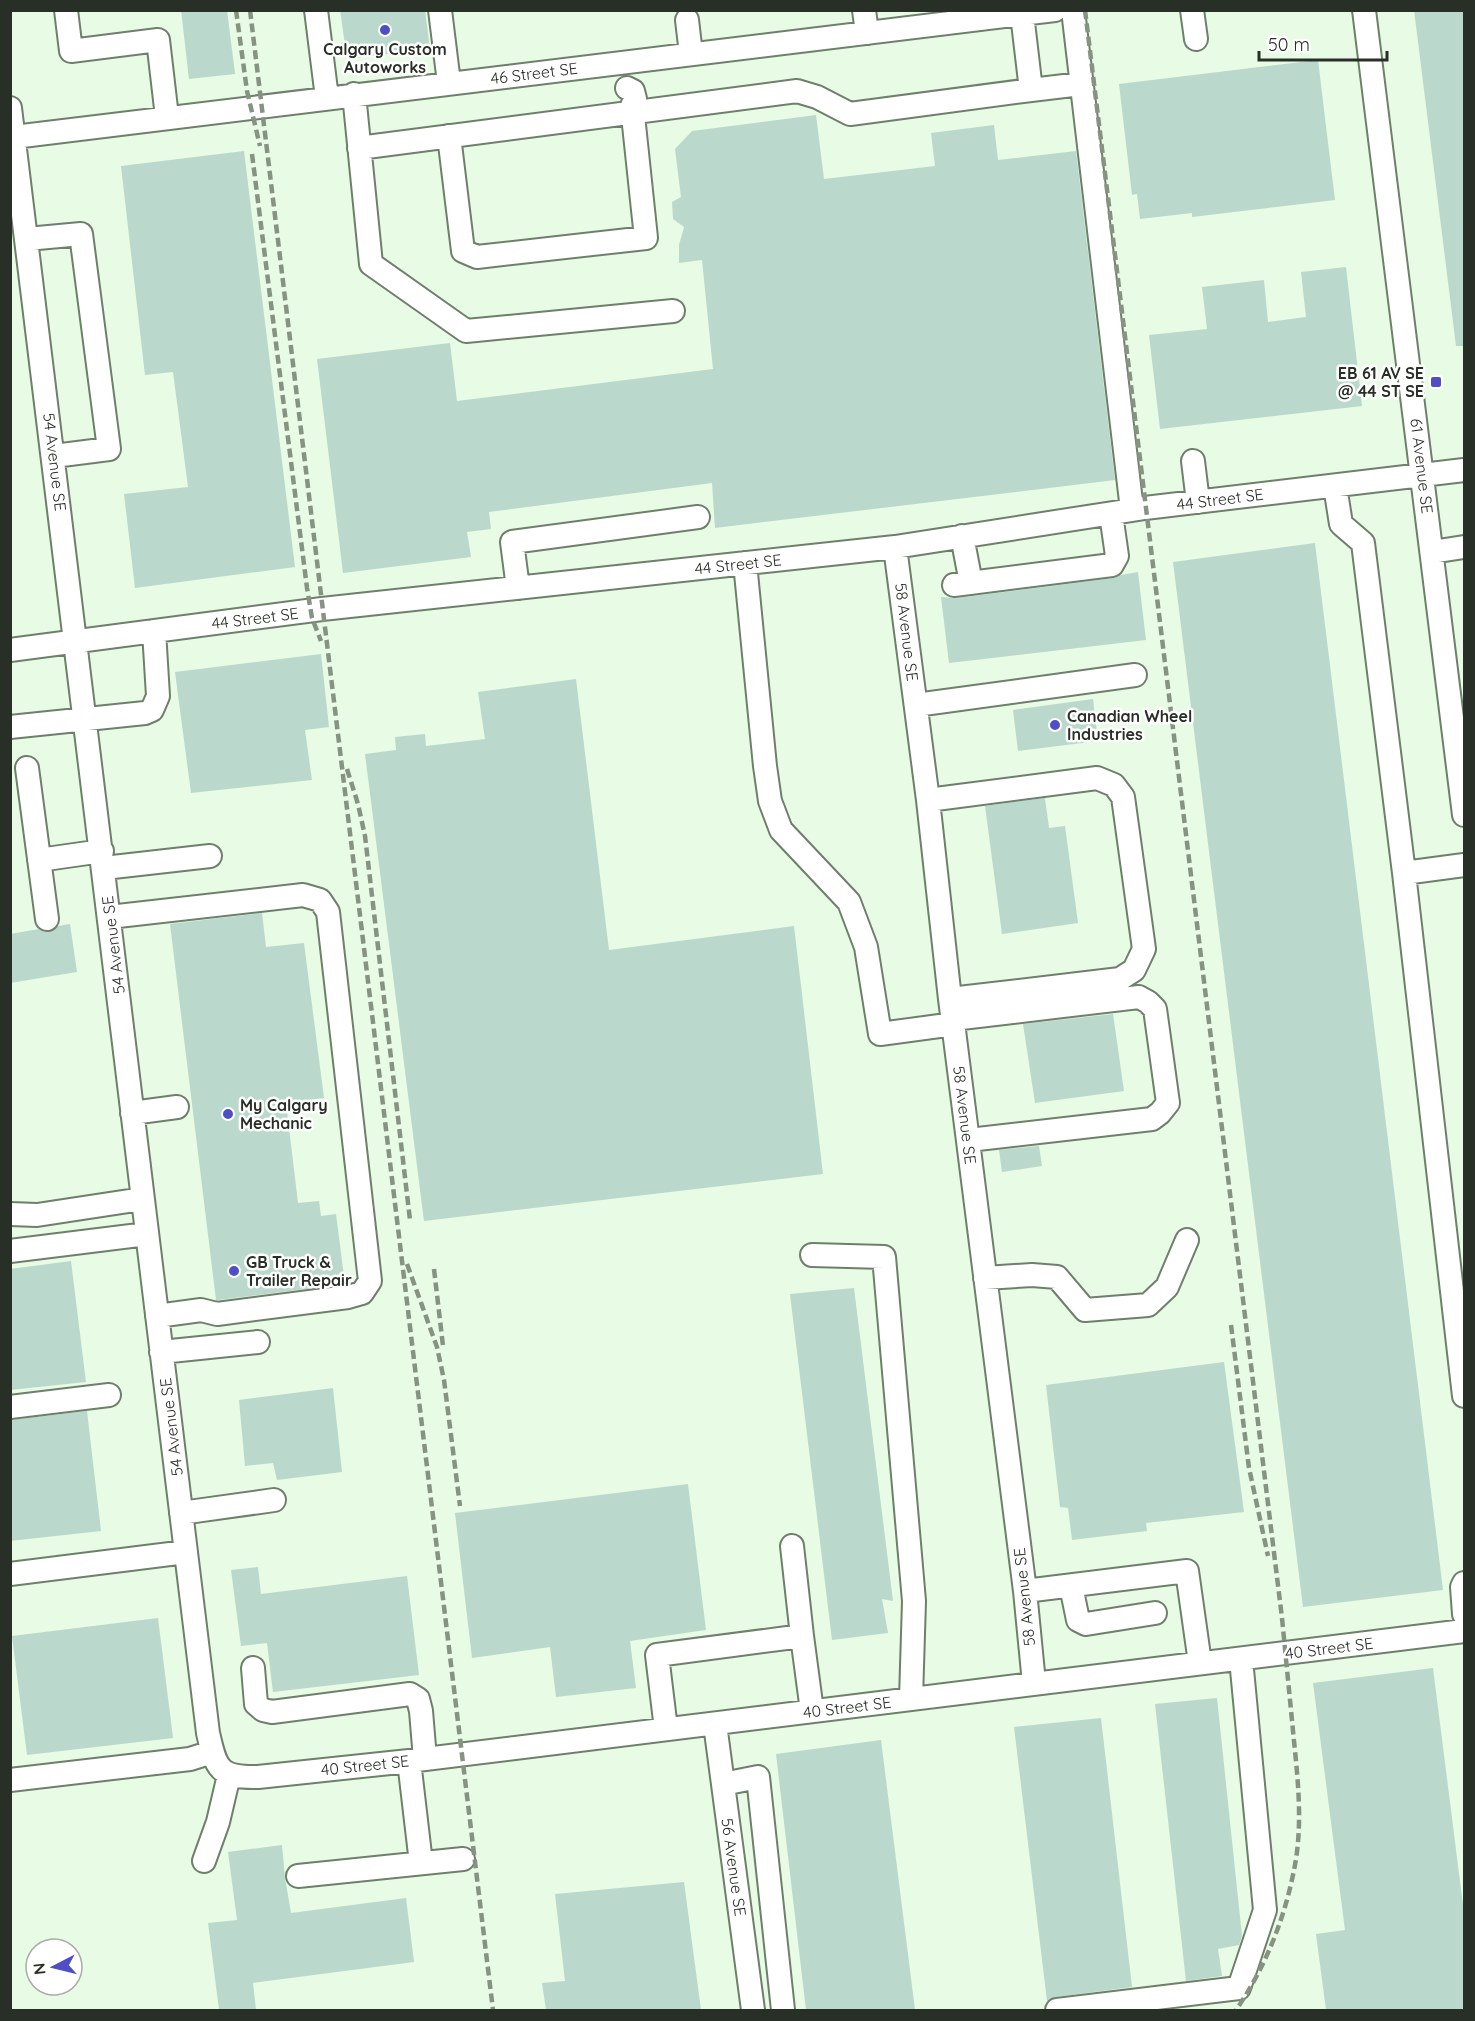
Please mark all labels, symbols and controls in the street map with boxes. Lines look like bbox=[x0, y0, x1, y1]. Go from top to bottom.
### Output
marker: Calgary Custom Autoworks bbox=[378, 23, 392, 37]
scale bar bbox=[1259, 24, 1386, 62]
text: 50 m bbox=[1268, 33, 1310, 56]
place label: Calgary Custom Autoworks bbox=[323, 39, 447, 77]
street label: 46 Street SE bbox=[489, 58, 579, 88]
place label: EB 61 AV SE @ 44 ST SE bbox=[1338, 363, 1424, 401]
marker: EB 61 AV SE @ 44 ST SE bbox=[1429, 375, 1443, 389]
street label: 54 Avenue SE bbox=[39, 412, 71, 512]
street label: 61 Avenue SE bbox=[1406, 417, 1438, 515]
street label: 44 Street SE bbox=[1175, 484, 1265, 514]
street label: 44 Street SE bbox=[693, 549, 783, 579]
street label: 58 Avenue SE bbox=[891, 582, 923, 682]
street label: 44 Street SE bbox=[210, 603, 300, 633]
place label: Canadian Wheel Industries bbox=[1067, 706, 1192, 744]
marker: Canadian Wheel Industries bbox=[1048, 718, 1062, 732]
street label: 54 Avenue SE bbox=[97, 895, 129, 995]
street label: 58 Avenue SE bbox=[949, 1065, 981, 1165]
place label: My Calgary Mechanic bbox=[240, 1095, 328, 1133]
marker: My Calgary Mechanic bbox=[221, 1107, 235, 1121]
place label: GB Truck & Trailer Repair bbox=[246, 1252, 352, 1290]
marker: GB Truck & Trailer Repair bbox=[227, 1264, 241, 1278]
street label: 54 Avenue SE bbox=[155, 1377, 187, 1477]
street label: 58 Avenue SE bbox=[1009, 1547, 1039, 1647]
street label: 40 Street SE bbox=[1284, 1633, 1374, 1663]
street label: 40 Street SE bbox=[802, 1692, 892, 1722]
street label: 40 Street SE bbox=[320, 1750, 410, 1780]
street label: 56 Avenue SE bbox=[717, 1817, 751, 1917]
north arrow bbox=[24, 1937, 84, 1997]
text: N bbox=[28, 1962, 50, 1976]

